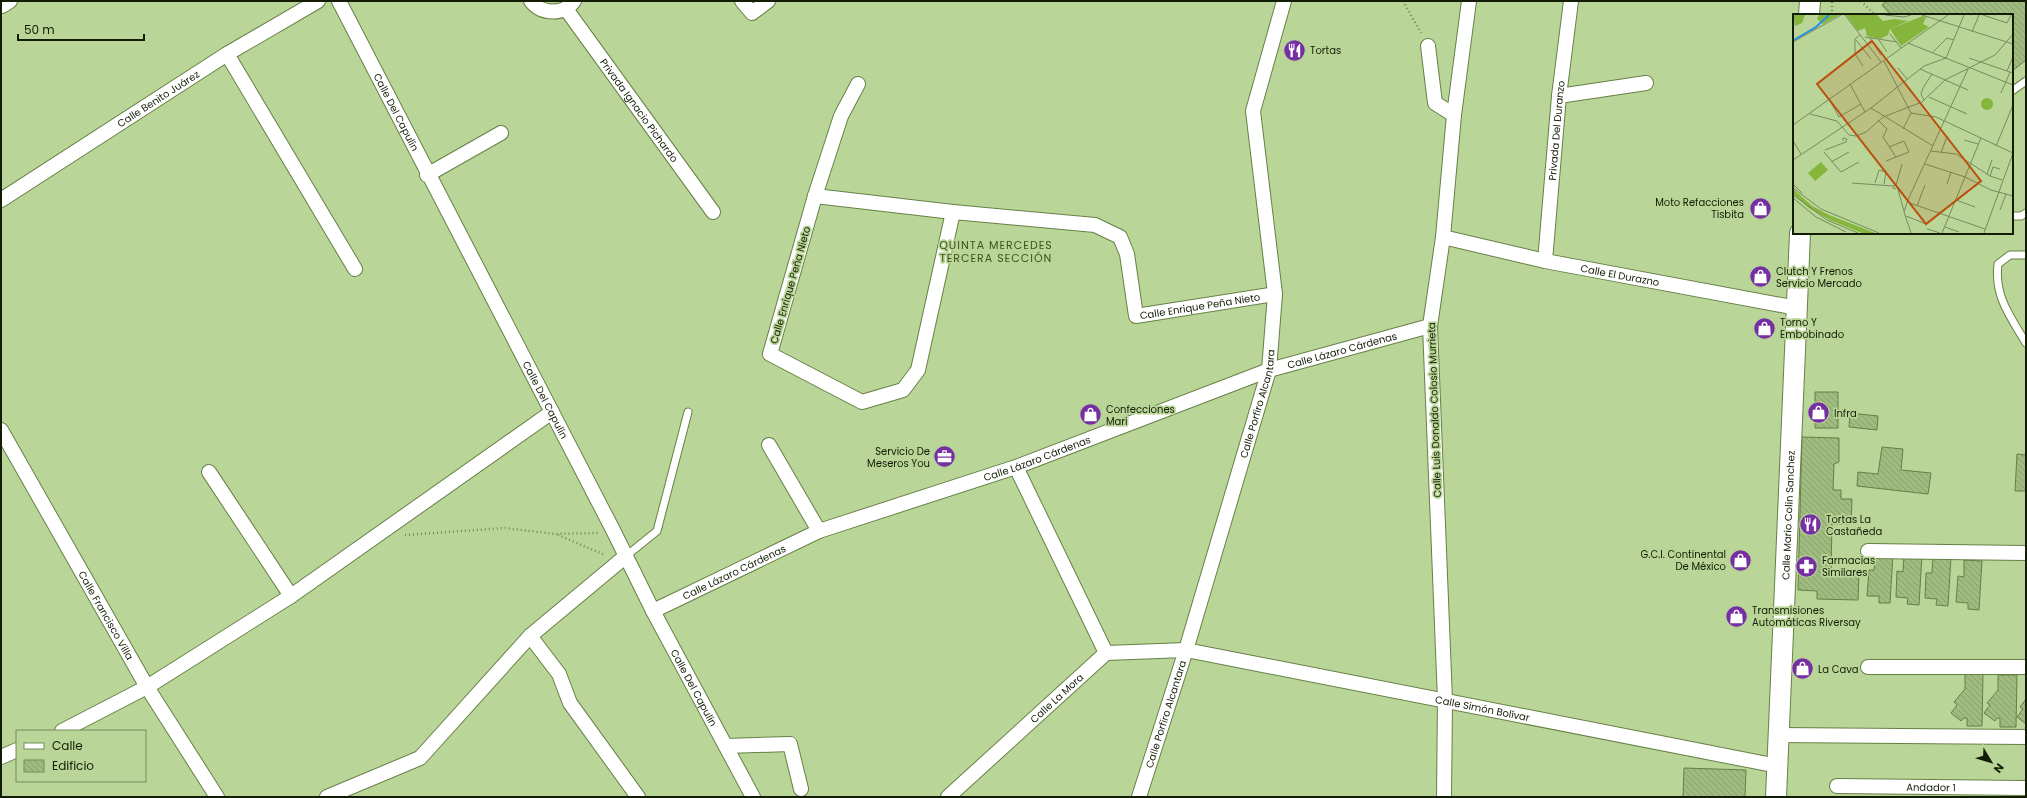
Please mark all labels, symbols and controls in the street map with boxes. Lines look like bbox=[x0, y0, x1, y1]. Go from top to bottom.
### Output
inset map bbox=[1793, 14, 2013, 234]
scale bar bbox=[18, 16, 144, 42]
text: 50 m bbox=[24, 21, 55, 38]
restaurant icon: Tortas bbox=[1282, 37, 1308, 63]
place label: Tortas bbox=[1310, 43, 1341, 58]
street label: Privada Ignacio Pichardo bbox=[596, 55, 682, 166]
street label: Calle Benito Juárez bbox=[114, 67, 203, 131]
street label: Calle Del Capulín bbox=[370, 71, 422, 154]
street label: Privada Del Duranzo bbox=[1545, 80, 1569, 181]
place label: Moto Refacciones Tisbita bbox=[1655, 195, 1744, 222]
shop icon: Moto Refacciones Tisbita bbox=[1747, 195, 1773, 221]
street label: Calle Enrique Peña Nieto bbox=[767, 225, 814, 346]
district label: QUINTA MERCEDES TERCERA SECCIÓN bbox=[939, 237, 1053, 266]
street label: Calle El Durazno bbox=[1579, 261, 1661, 290]
shop icon: Clutch Y Frenos Servicio Mercado bbox=[1748, 264, 1774, 290]
place label: Clutch Y Frenos Servicio Mercado bbox=[1776, 264, 1862, 291]
street label: Calle Enrique Peña Nieto bbox=[1139, 289, 1261, 323]
shop icon: Torno Y Embobinado bbox=[1751, 315, 1777, 341]
place label: Torno Y Embobinado bbox=[1780, 315, 1844, 342]
street label: Calle Luis Donaldo Colosio Murrieta bbox=[1424, 322, 1445, 498]
street label: Calle Lázaro Cárdenas bbox=[1286, 328, 1399, 373]
street label: Calle Porfiro Alcantara bbox=[1236, 349, 1279, 460]
street label: Calle Del Capulín bbox=[519, 358, 571, 441]
shop icon: Infra bbox=[1806, 400, 1832, 426]
shop icon: Confecciones Mari bbox=[1078, 402, 1104, 428]
place label: Confecciones Mari bbox=[1106, 402, 1175, 429]
place label: Infra bbox=[1834, 406, 1857, 421]
street label: Calle Lázaro Cárdenas bbox=[982, 432, 1093, 485]
place label: Servicio De Meseros You bbox=[867, 444, 930, 471]
office icon: Servicio De Meseros You bbox=[932, 444, 958, 470]
street label: Calle Mario Colin Sanchez bbox=[1778, 450, 1799, 580]
restaurant icon: Tortas La Castañeda bbox=[1797, 512, 1823, 538]
place label: Tortas La Castañeda bbox=[1826, 512, 1882, 539]
street label: Calle Lázaro Cárdenas bbox=[680, 541, 789, 604]
place label: G.C.I. Continental De México bbox=[1641, 547, 1726, 574]
shop icon: G.C.I. Continental De México bbox=[1728, 547, 1754, 573]
pharmacy icon: Farmacias Similares bbox=[1793, 553, 1819, 579]
place label: Farmacias Similares bbox=[1822, 553, 1875, 580]
street label: Calle Francisco Villa bbox=[75, 568, 137, 663]
shop icon: Transmisiones Automáticas Riversay bbox=[1724, 603, 1750, 629]
place label: Transmisiones Automáticas Riversay bbox=[1752, 603, 1861, 630]
street label: Calle Del Capulín bbox=[667, 646, 721, 729]
shop icon: La Cava bbox=[1790, 656, 1816, 682]
street label: Calle Porfiro Alcantara bbox=[1142, 659, 1190, 770]
place label: La Cava bbox=[1818, 662, 1859, 677]
street label: Calle La Mora bbox=[1027, 670, 1087, 727]
street label: Calle Simón Bolívar bbox=[1434, 692, 1531, 725]
legend bbox=[16, 730, 146, 782]
text: Calle bbox=[52, 737, 83, 754]
north arrow bbox=[1971, 742, 2011, 782]
text: Edificio bbox=[52, 757, 94, 774]
text: N bbox=[1990, 760, 2008, 776]
street label: Andador 1 bbox=[1906, 780, 1956, 795]

